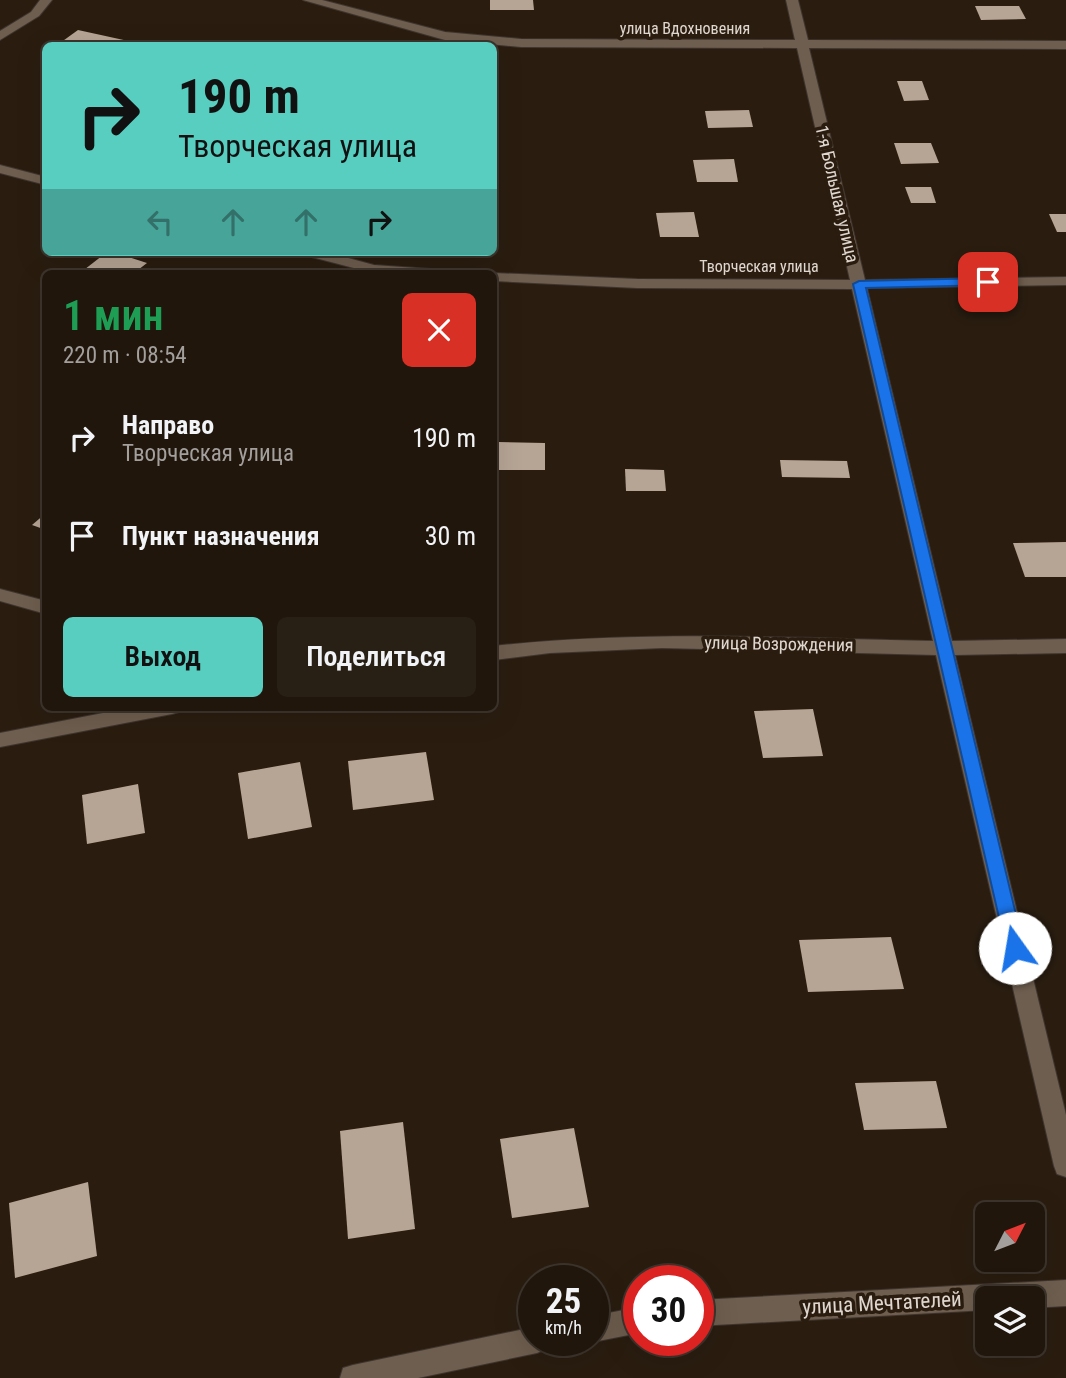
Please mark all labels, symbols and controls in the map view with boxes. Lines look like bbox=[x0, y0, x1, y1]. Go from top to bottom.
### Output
street label: улица Вдохновения bbox=[620, 19, 750, 38]
text: 190 m bbox=[178, 68, 300, 125]
icon: right bbox=[63, 70, 154, 161]
street label: 1-я Большая улица bbox=[811, 123, 864, 265]
text: Творческая улица bbox=[178, 127, 417, 165]
icon: left bbox=[141, 203, 179, 241]
icon: ahead bbox=[214, 203, 252, 241]
icon: ahead bbox=[287, 203, 325, 241]
icon: right bbox=[360, 203, 398, 241]
pin bbox=[958, 252, 1018, 312]
street label: Творческая улица bbox=[699, 257, 819, 276]
icon: arrive bbox=[969, 263, 1007, 301]
text: 1 мин bbox=[63, 291, 164, 340]
button: close bbox=[402, 293, 476, 367]
text: 220 m · 08:54 bbox=[63, 342, 187, 369]
text: Направо bbox=[122, 410, 214, 440]
icon: right bbox=[63, 419, 101, 457]
text: 190 m bbox=[412, 423, 476, 453]
text: Творческая улица bbox=[122, 440, 294, 467]
icon: arrive bbox=[63, 517, 101, 555]
text: Пункт назначения bbox=[122, 521, 320, 551]
text: 30 m bbox=[425, 521, 476, 551]
button: Выход bbox=[63, 617, 263, 697]
button: Поделиться bbox=[277, 617, 476, 697]
street label: улица Возрождения bbox=[704, 632, 854, 655]
position arrow bbox=[978, 911, 1052, 985]
north arrow bbox=[975, 1202, 1045, 1272]
map controls bbox=[975, 1202, 1045, 1356]
speed limit sign: 30 bbox=[623, 1265, 714, 1356]
text: 25 bbox=[546, 1281, 581, 1322]
button: layers bbox=[975, 1286, 1045, 1356]
street label: улица Мечтателей bbox=[802, 1287, 962, 1319]
text: km/h bbox=[545, 1317, 582, 1338]

